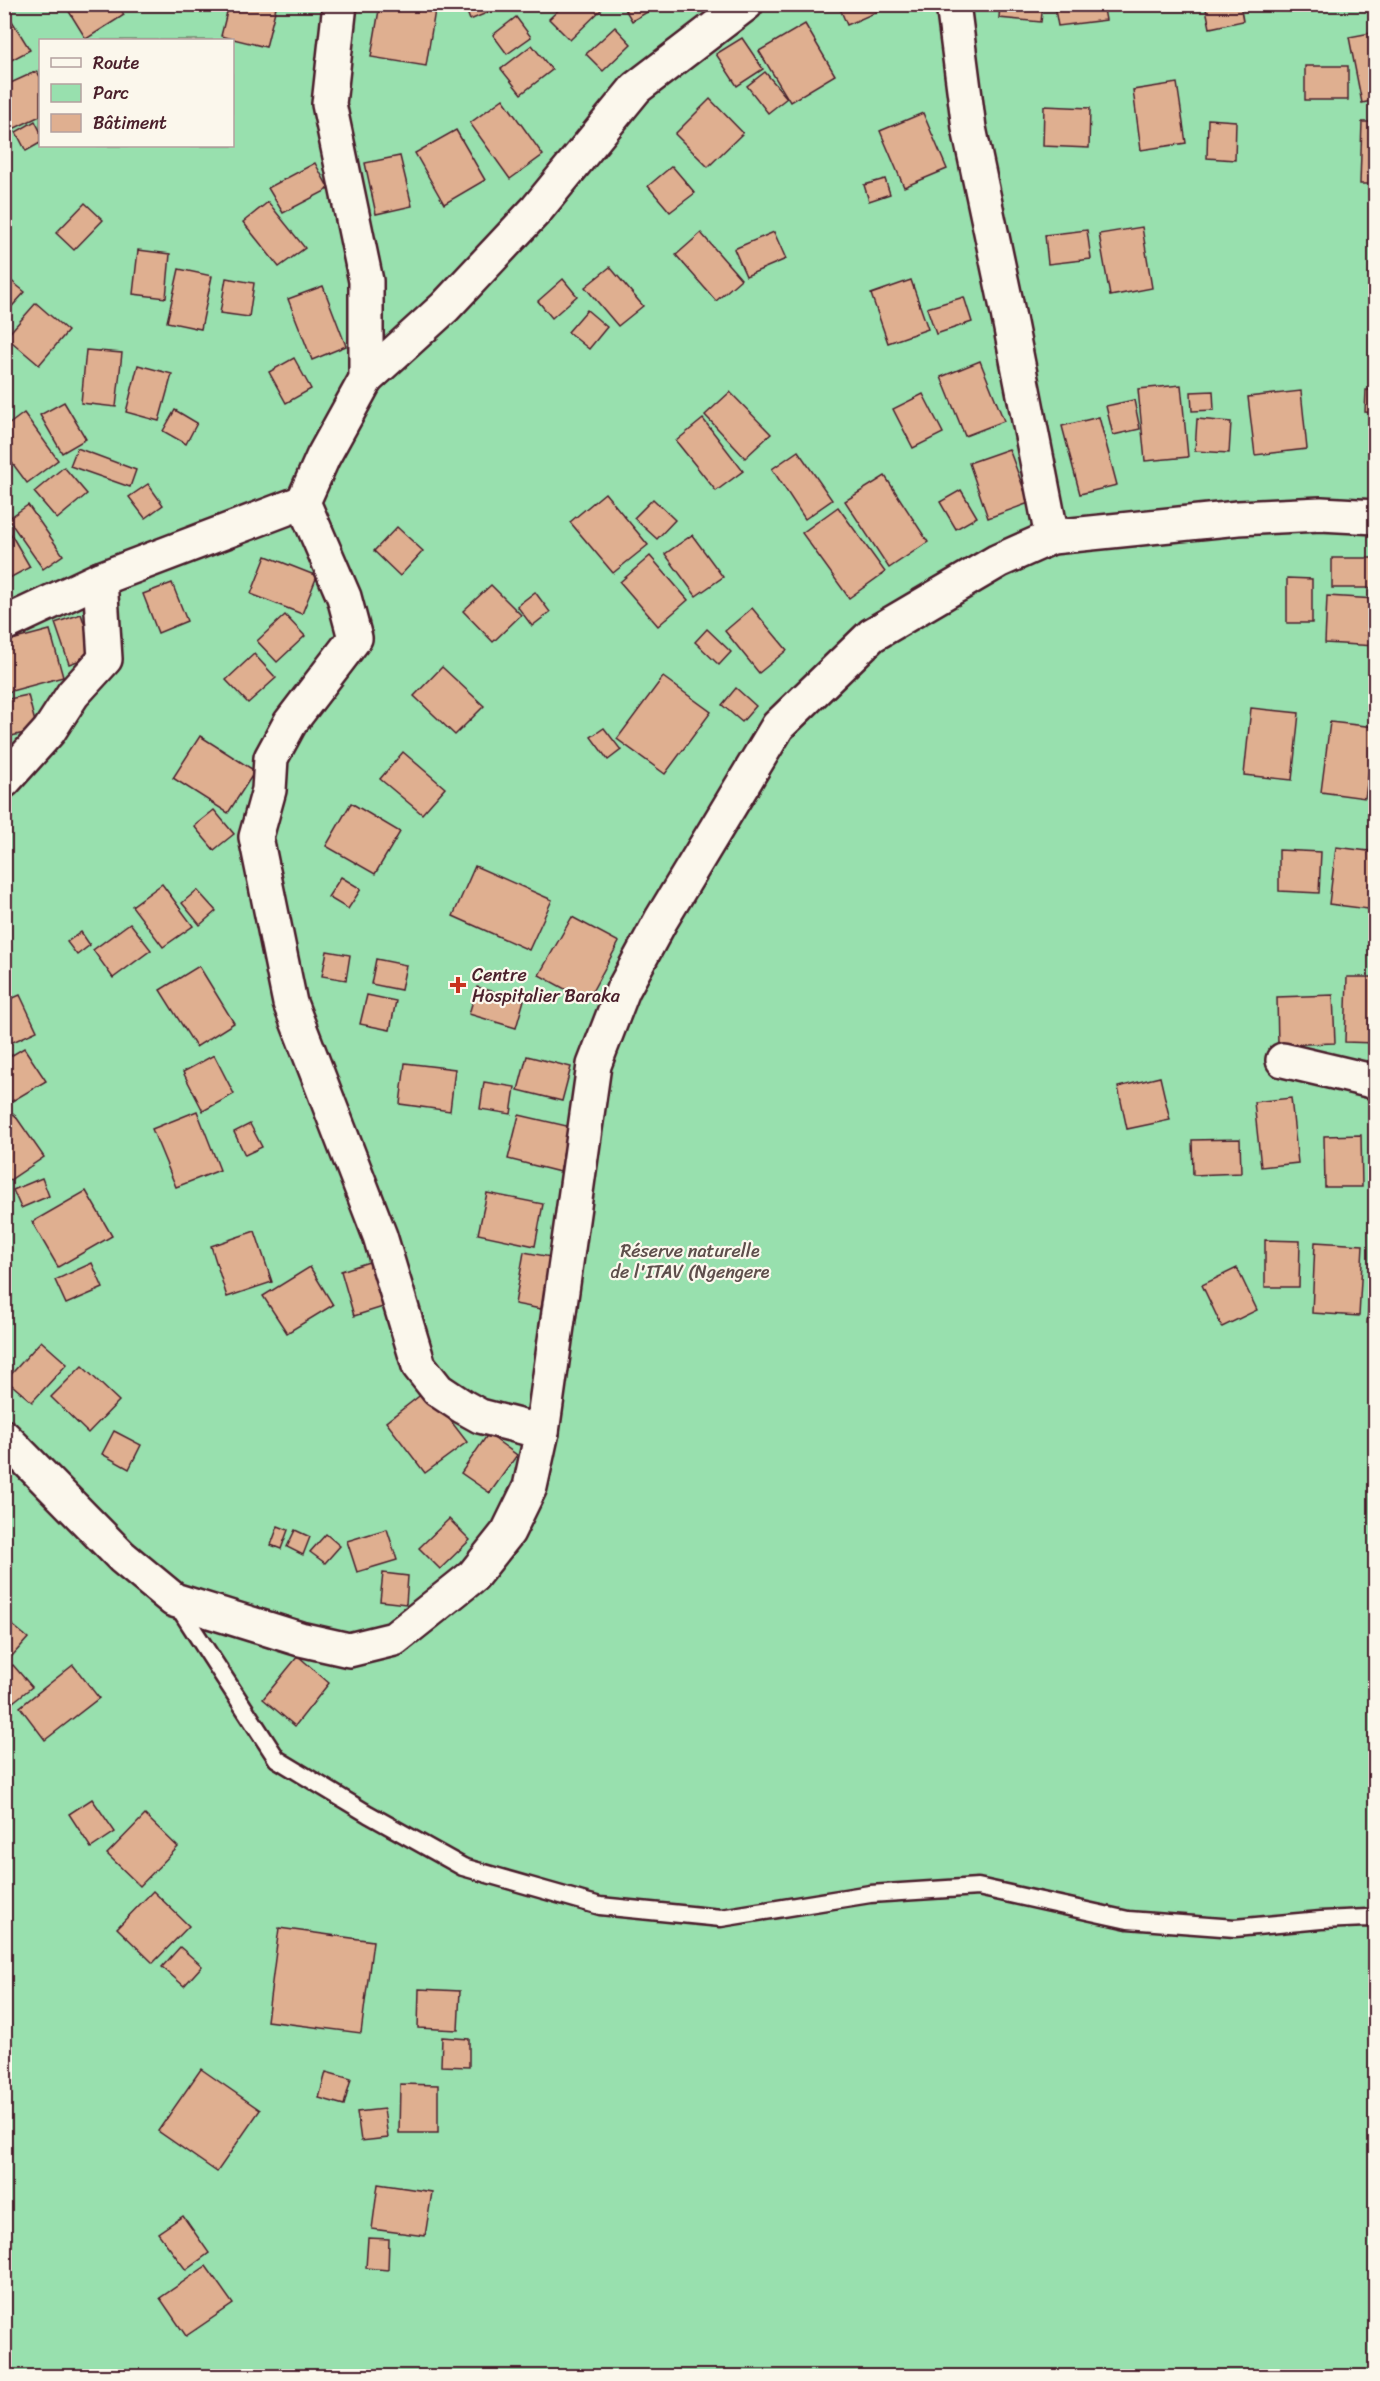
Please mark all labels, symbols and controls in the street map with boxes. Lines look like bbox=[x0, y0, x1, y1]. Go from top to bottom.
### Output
legend bbox=[39, 39, 234, 147]
text: Route bbox=[93, 47, 140, 79]
text: Parc bbox=[93, 77, 129, 109]
text: Bâtiment bbox=[93, 107, 167, 139]
place label: Centre Hospitalier Baraka bbox=[472, 959, 621, 1012]
marker: Centre Hospitalier Baraka bbox=[449, 976, 467, 994]
park label: Réserve naturelle de l'ITAV (Ngengere bbox=[611, 1235, 770, 1288]

